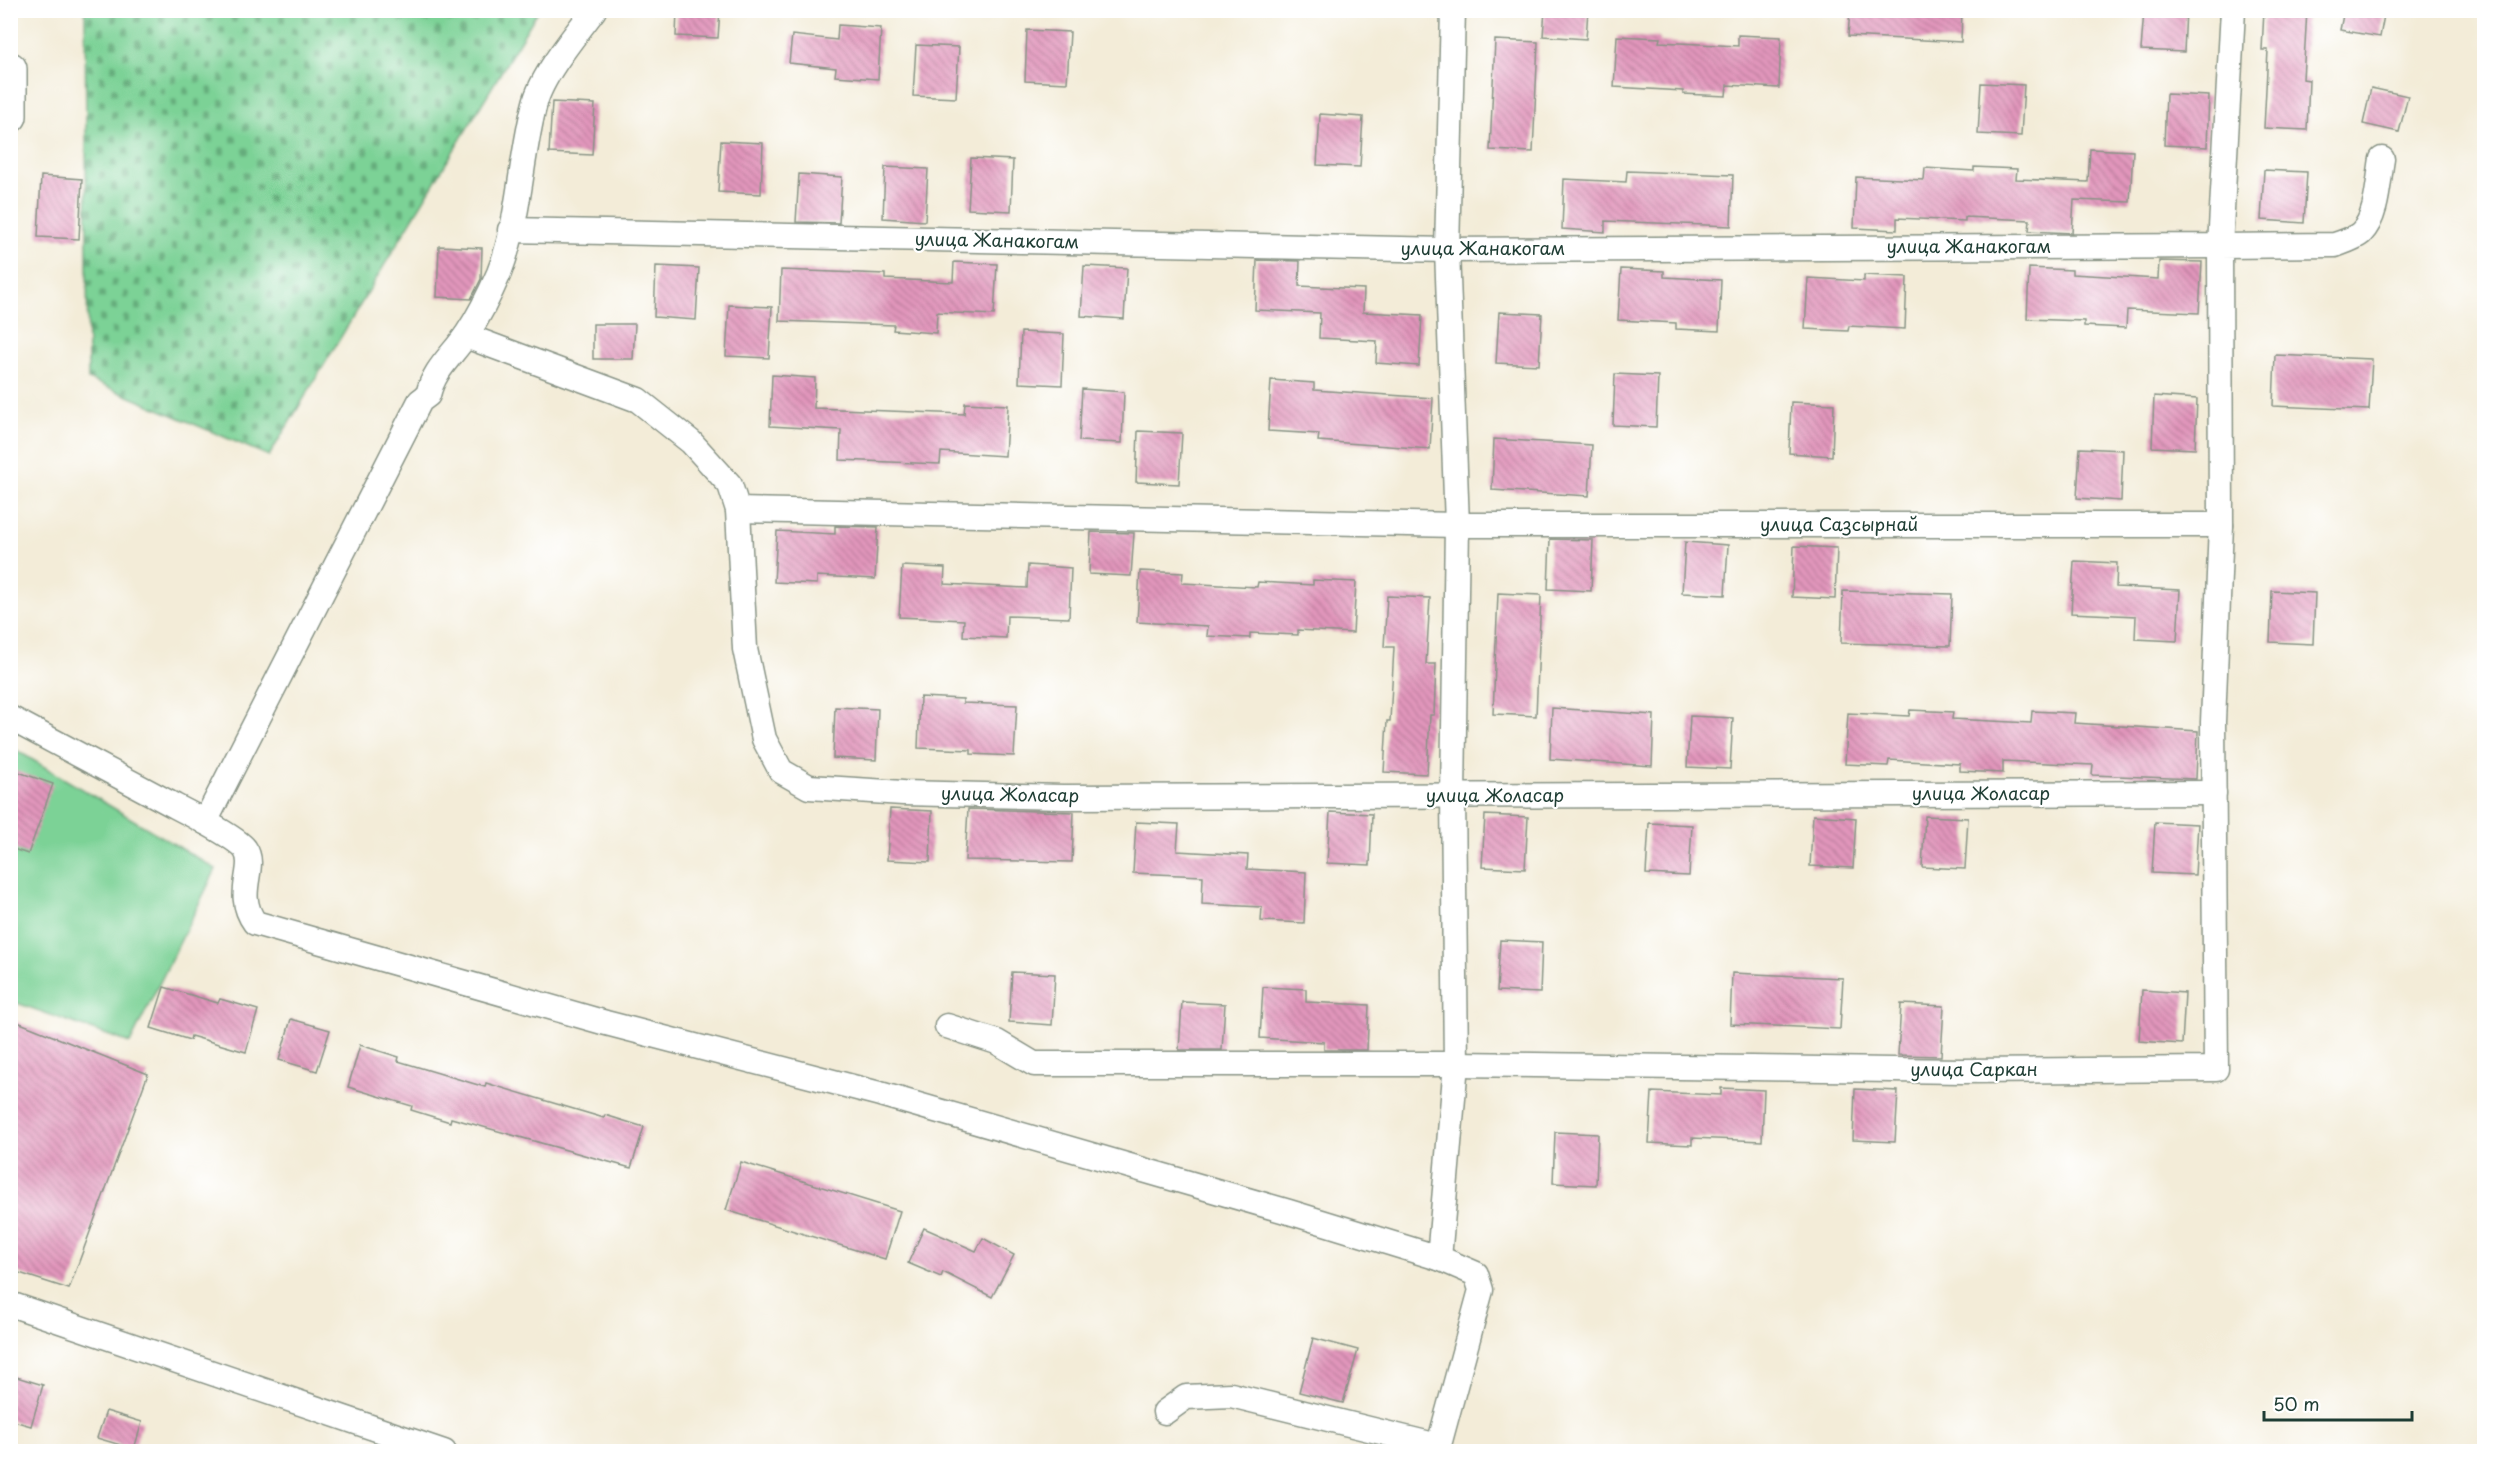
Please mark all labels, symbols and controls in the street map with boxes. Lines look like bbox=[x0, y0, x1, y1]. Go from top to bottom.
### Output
street label: улица Жанакогам bbox=[914, 225, 1080, 254]
street label: улица Жанакогам bbox=[1887, 232, 2051, 259]
street label: улица Жанакогам bbox=[1401, 234, 1565, 261]
street label: улица Сазсырнай bbox=[1760, 510, 1918, 537]
street label: улица Жоласар bbox=[941, 779, 1079, 808]
street label: улица Жоласар bbox=[1912, 779, 2050, 806]
street label: улица Жоласар bbox=[1426, 781, 1564, 808]
street label: улица Саркан bbox=[1910, 1055, 2038, 1082]
scale bar bbox=[2264, 1384, 2412, 1422]
text: 50 m bbox=[2273, 1390, 2320, 1417]

